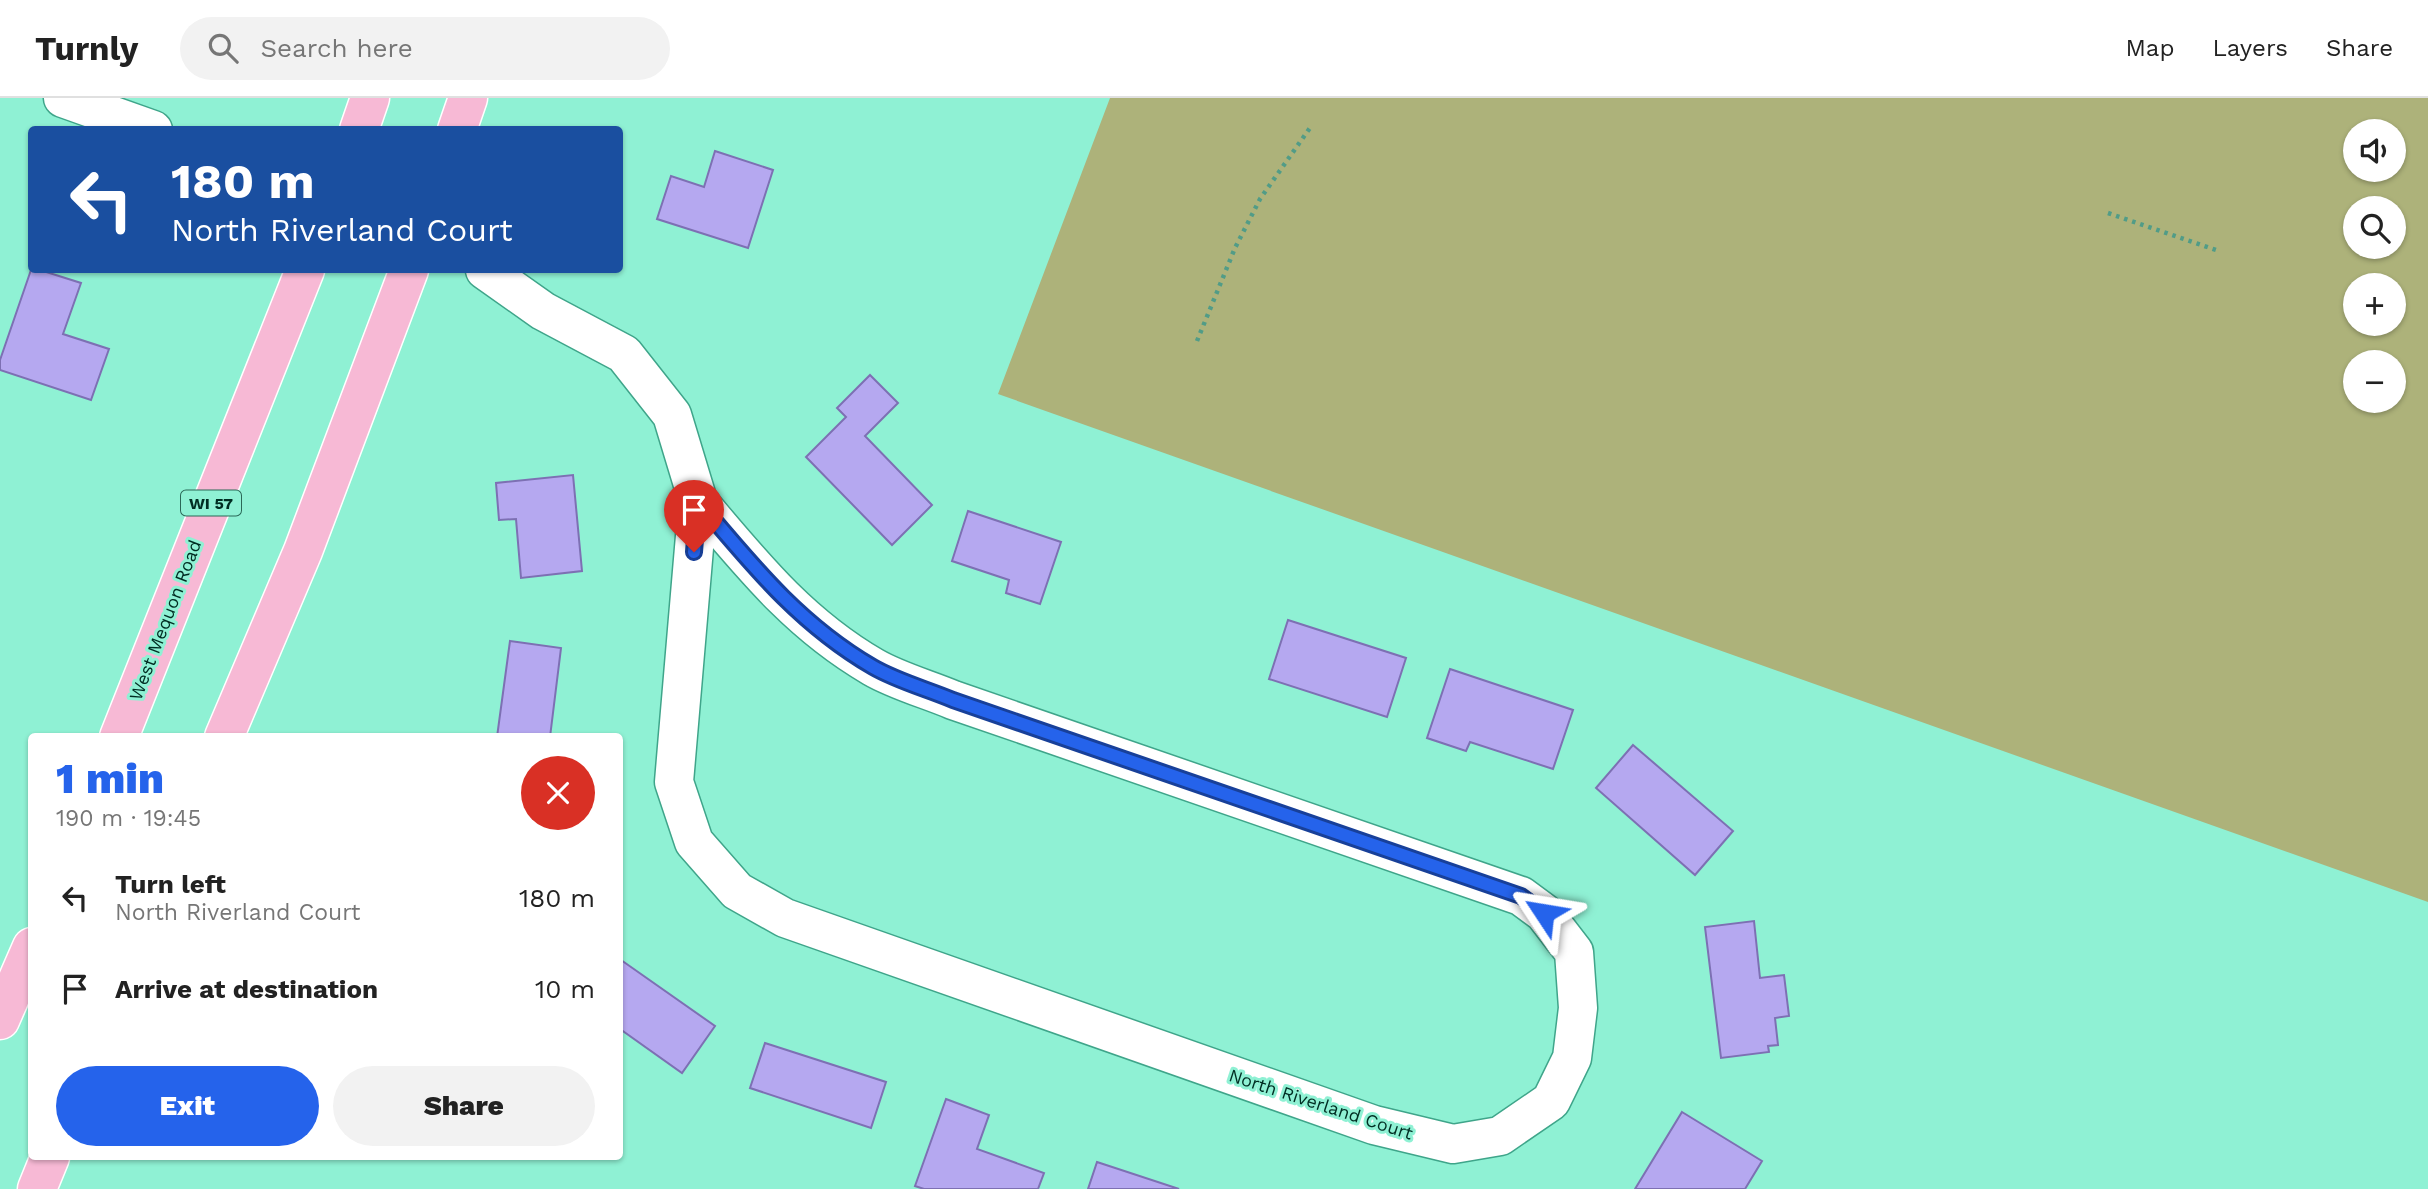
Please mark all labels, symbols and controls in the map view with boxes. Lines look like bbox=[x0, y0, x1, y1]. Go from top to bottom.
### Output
search box bbox=[180, 17, 670, 80]
text: Turnly bbox=[35, 29, 138, 68]
icon: search bbox=[204, 29, 242, 67]
text: Search here bbox=[260, 33, 413, 63]
text: Map bbox=[2126, 34, 2174, 62]
text: Layers bbox=[2212, 34, 2288, 62]
text: Share bbox=[2326, 34, 2393, 62]
map controls bbox=[2343, 119, 2406, 413]
button: sound bbox=[2343, 119, 2406, 182]
text: 180 m bbox=[171, 152, 315, 210]
icon: left bbox=[56, 154, 147, 245]
button: search bbox=[2343, 196, 2406, 259]
text: North Riverland Court bbox=[171, 211, 513, 249]
button: + bbox=[2343, 273, 2406, 336]
button: − bbox=[2343, 350, 2406, 413]
pin bbox=[664, 480, 724, 552]
road number: WI 57 bbox=[181, 490, 241, 516]
icon: arrive bbox=[675, 491, 713, 529]
street label: West Mequon Road bbox=[125, 537, 205, 703]
text: 1 min bbox=[56, 754, 164, 803]
button: close bbox=[521, 756, 595, 830]
text: 190 m · 19:45 bbox=[56, 805, 201, 832]
text: Turn left bbox=[115, 869, 226, 899]
position arrow bbox=[1507, 876, 1581, 950]
icon: left bbox=[56, 879, 94, 917]
text: 180 m bbox=[519, 883, 595, 913]
text: North Riverland Court bbox=[115, 899, 360, 926]
icon: arrive bbox=[56, 970, 94, 1008]
text: Arrive at destination bbox=[115, 974, 378, 1004]
text: 10 m bbox=[535, 974, 595, 1004]
street label: North Riverland Court bbox=[1226, 1064, 1416, 1144]
button: Exit bbox=[56, 1066, 319, 1146]
button: Share bbox=[333, 1066, 595, 1146]

